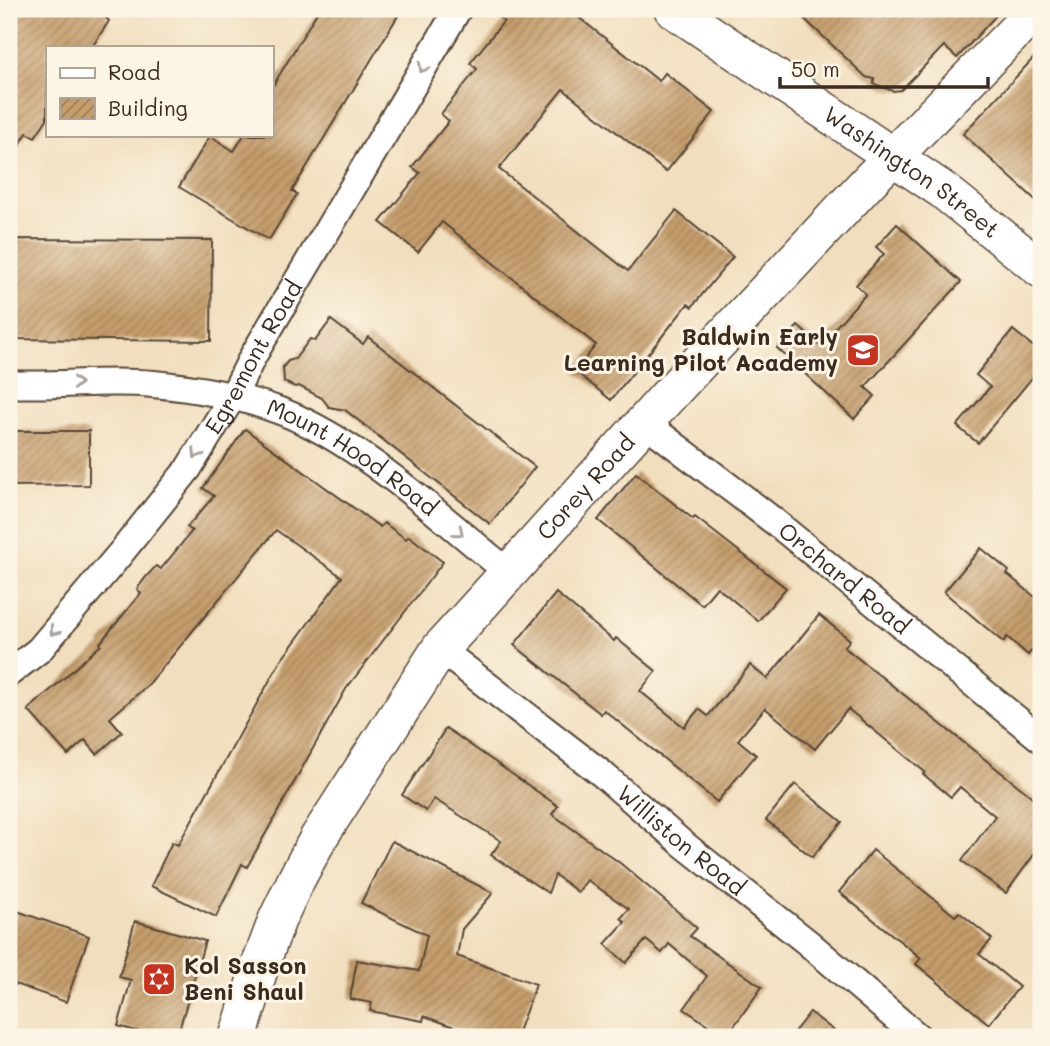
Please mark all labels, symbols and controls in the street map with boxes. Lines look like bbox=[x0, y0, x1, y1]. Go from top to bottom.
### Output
legend bbox=[46, 46, 273, 136]
scale bar bbox=[780, 46, 989, 90]
text: 50 m bbox=[791, 55, 840, 82]
text: Road bbox=[108, 58, 160, 85]
one-way arrow bbox=[418, 60, 431, 73]
text: Building bbox=[108, 94, 188, 121]
street label: Washington Street bbox=[818, 99, 1006, 244]
street label: Egremont Road bbox=[197, 275, 308, 439]
place label: Baldwin Early Learning Pilot Academy bbox=[564, 321, 838, 377]
school or university icon: Baldwin Early Learning Pilot Academy bbox=[844, 331, 882, 369]
one-way arrow bbox=[72, 376, 83, 391]
street label: Mount Hood Road bbox=[263, 391, 445, 522]
street label: Corey Road bbox=[530, 427, 641, 546]
one-way arrow bbox=[192, 447, 205, 460]
street label: Orchard Road bbox=[773, 515, 917, 640]
one-way arrow bbox=[452, 524, 464, 537]
one-way arrow bbox=[50, 623, 62, 636]
street label: Williston Road bbox=[611, 778, 752, 902]
place label: Kol Sasson Beni Shaul bbox=[184, 950, 306, 1006]
synagogue icon: Kol Sasson Beni Shaul bbox=[140, 960, 178, 998]

